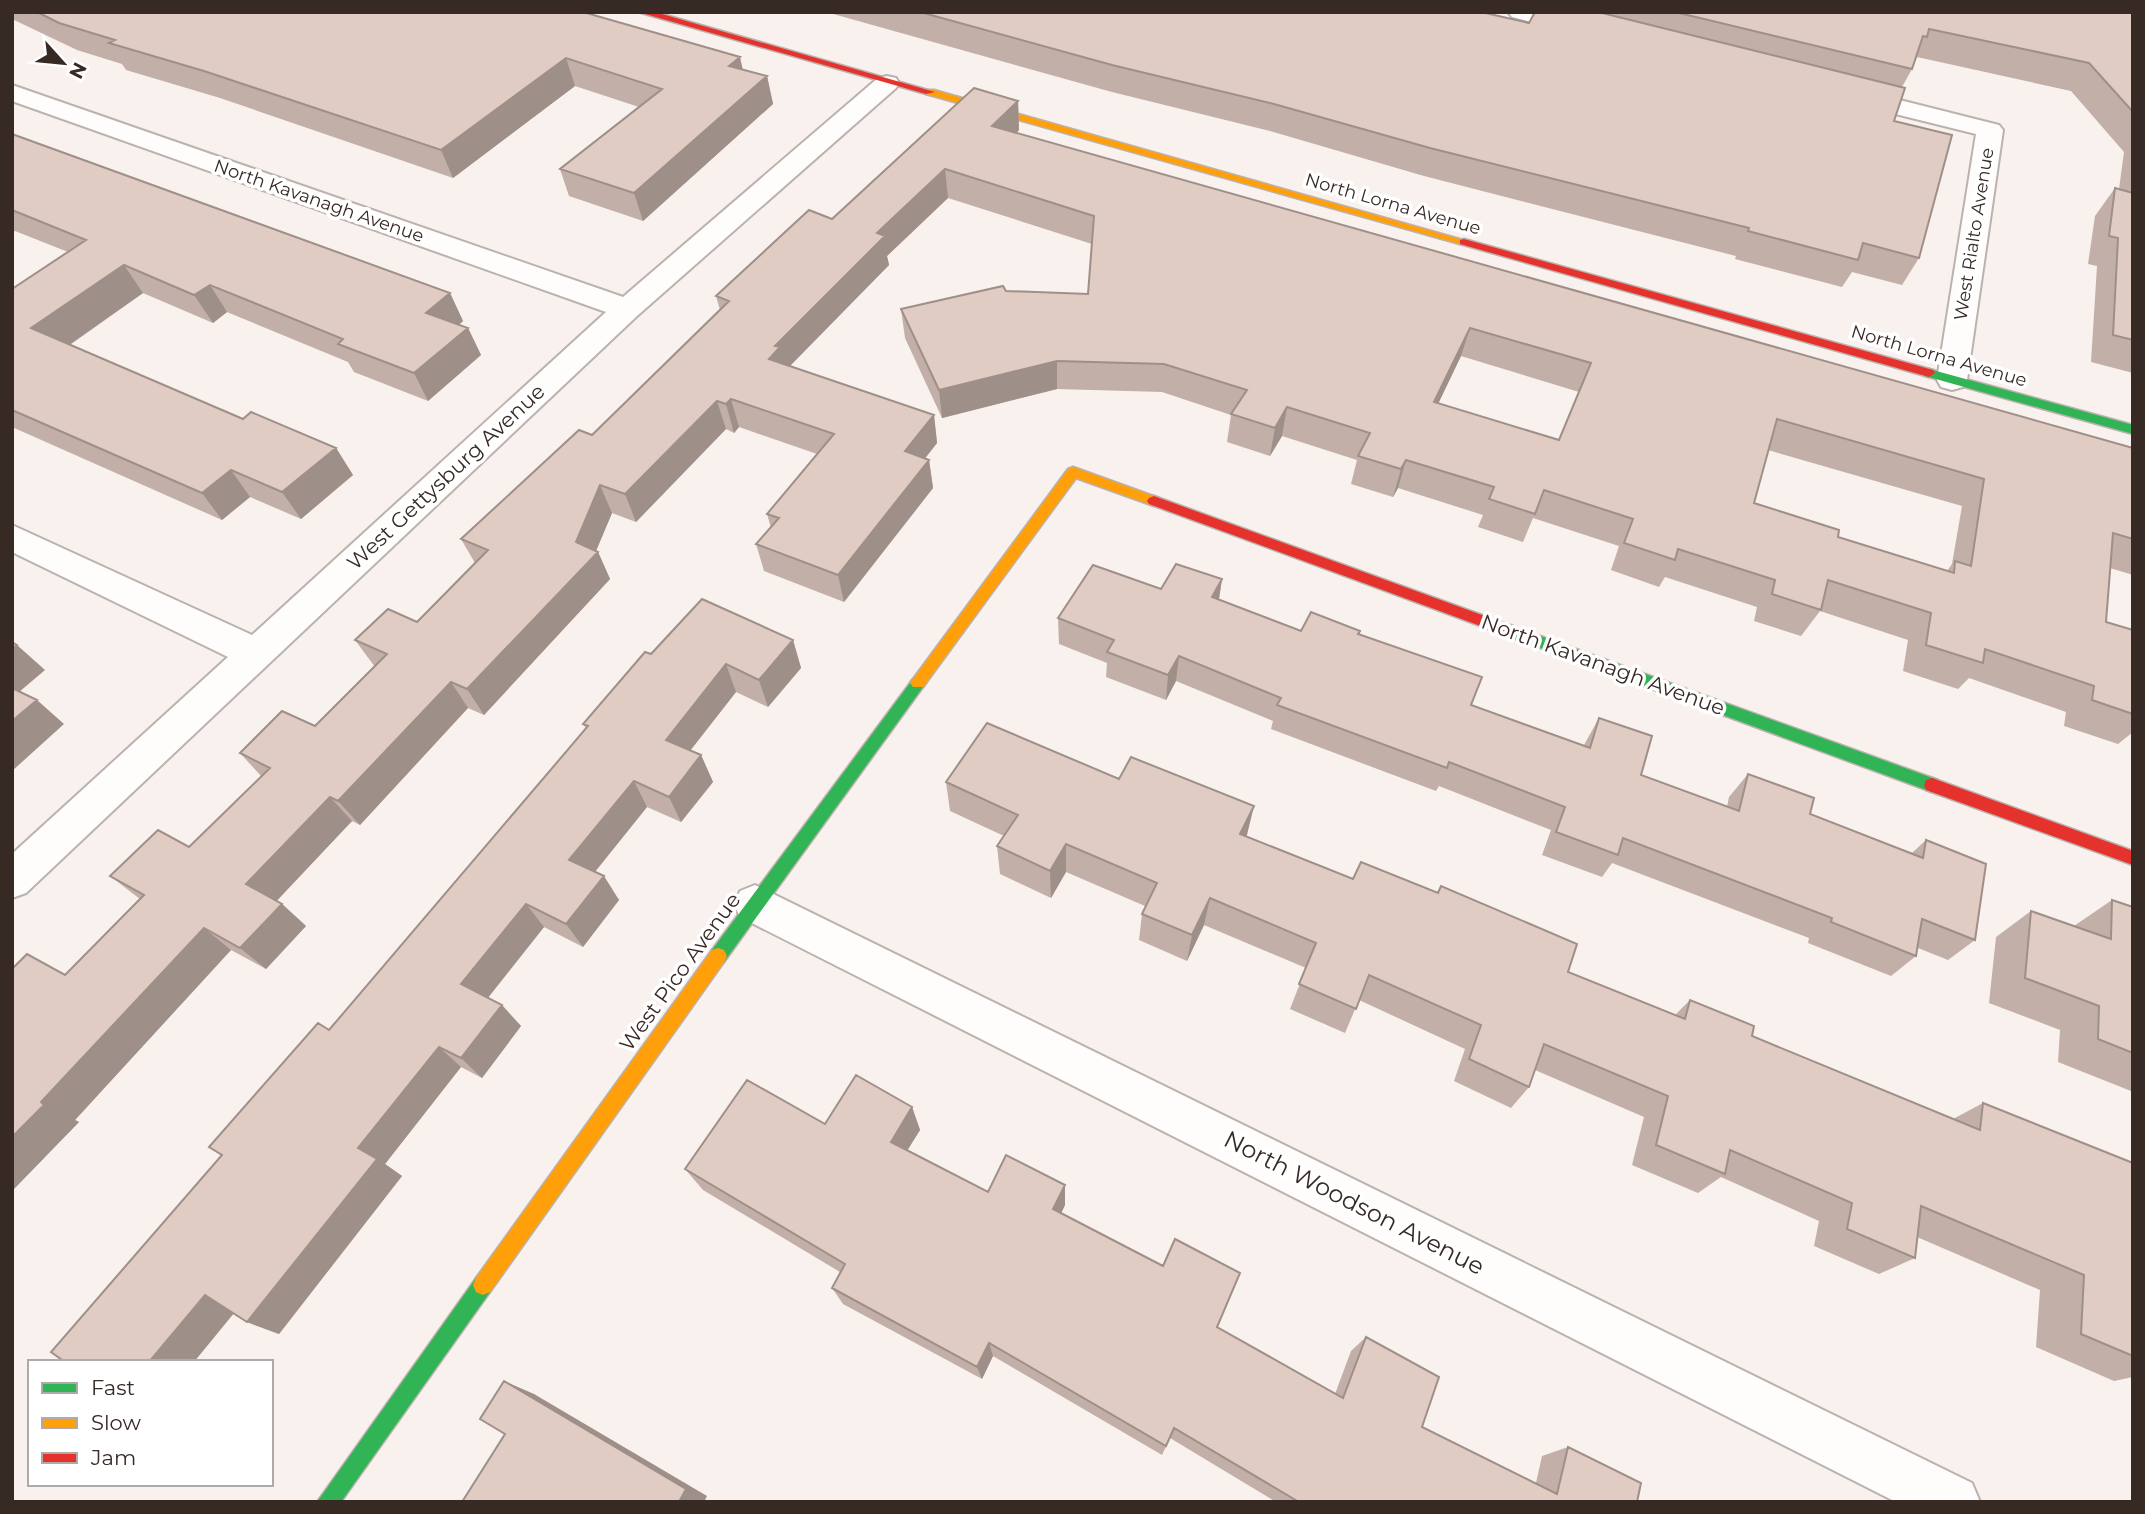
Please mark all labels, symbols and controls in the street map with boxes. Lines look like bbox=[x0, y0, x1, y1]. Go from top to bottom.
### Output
north arrow bbox=[28, 28, 98, 98]
text: N bbox=[64, 58, 91, 83]
street label: West Rialto Avenue bbox=[1949, 146, 1999, 322]
street label: North Kavanagh Avenue bbox=[211, 155, 427, 247]
street label: North Lorna Avenue bbox=[1303, 168, 1484, 240]
street label: North Lorna Avenue bbox=[1849, 320, 2030, 392]
street label: West Gettysburg Avenue bbox=[342, 378, 550, 575]
street label: North Kavanagh Avenue bbox=[1478, 609, 1728, 720]
street label: West Pico Avenue bbox=[614, 888, 745, 1056]
street label: North Woodson Avenue bbox=[1219, 1124, 1489, 1281]
legend bbox=[28, 1360, 273, 1486]
text: Fast bbox=[91, 1375, 135, 1400]
text: Slow bbox=[91, 1410, 141, 1435]
text: Jam bbox=[90, 1445, 136, 1470]

